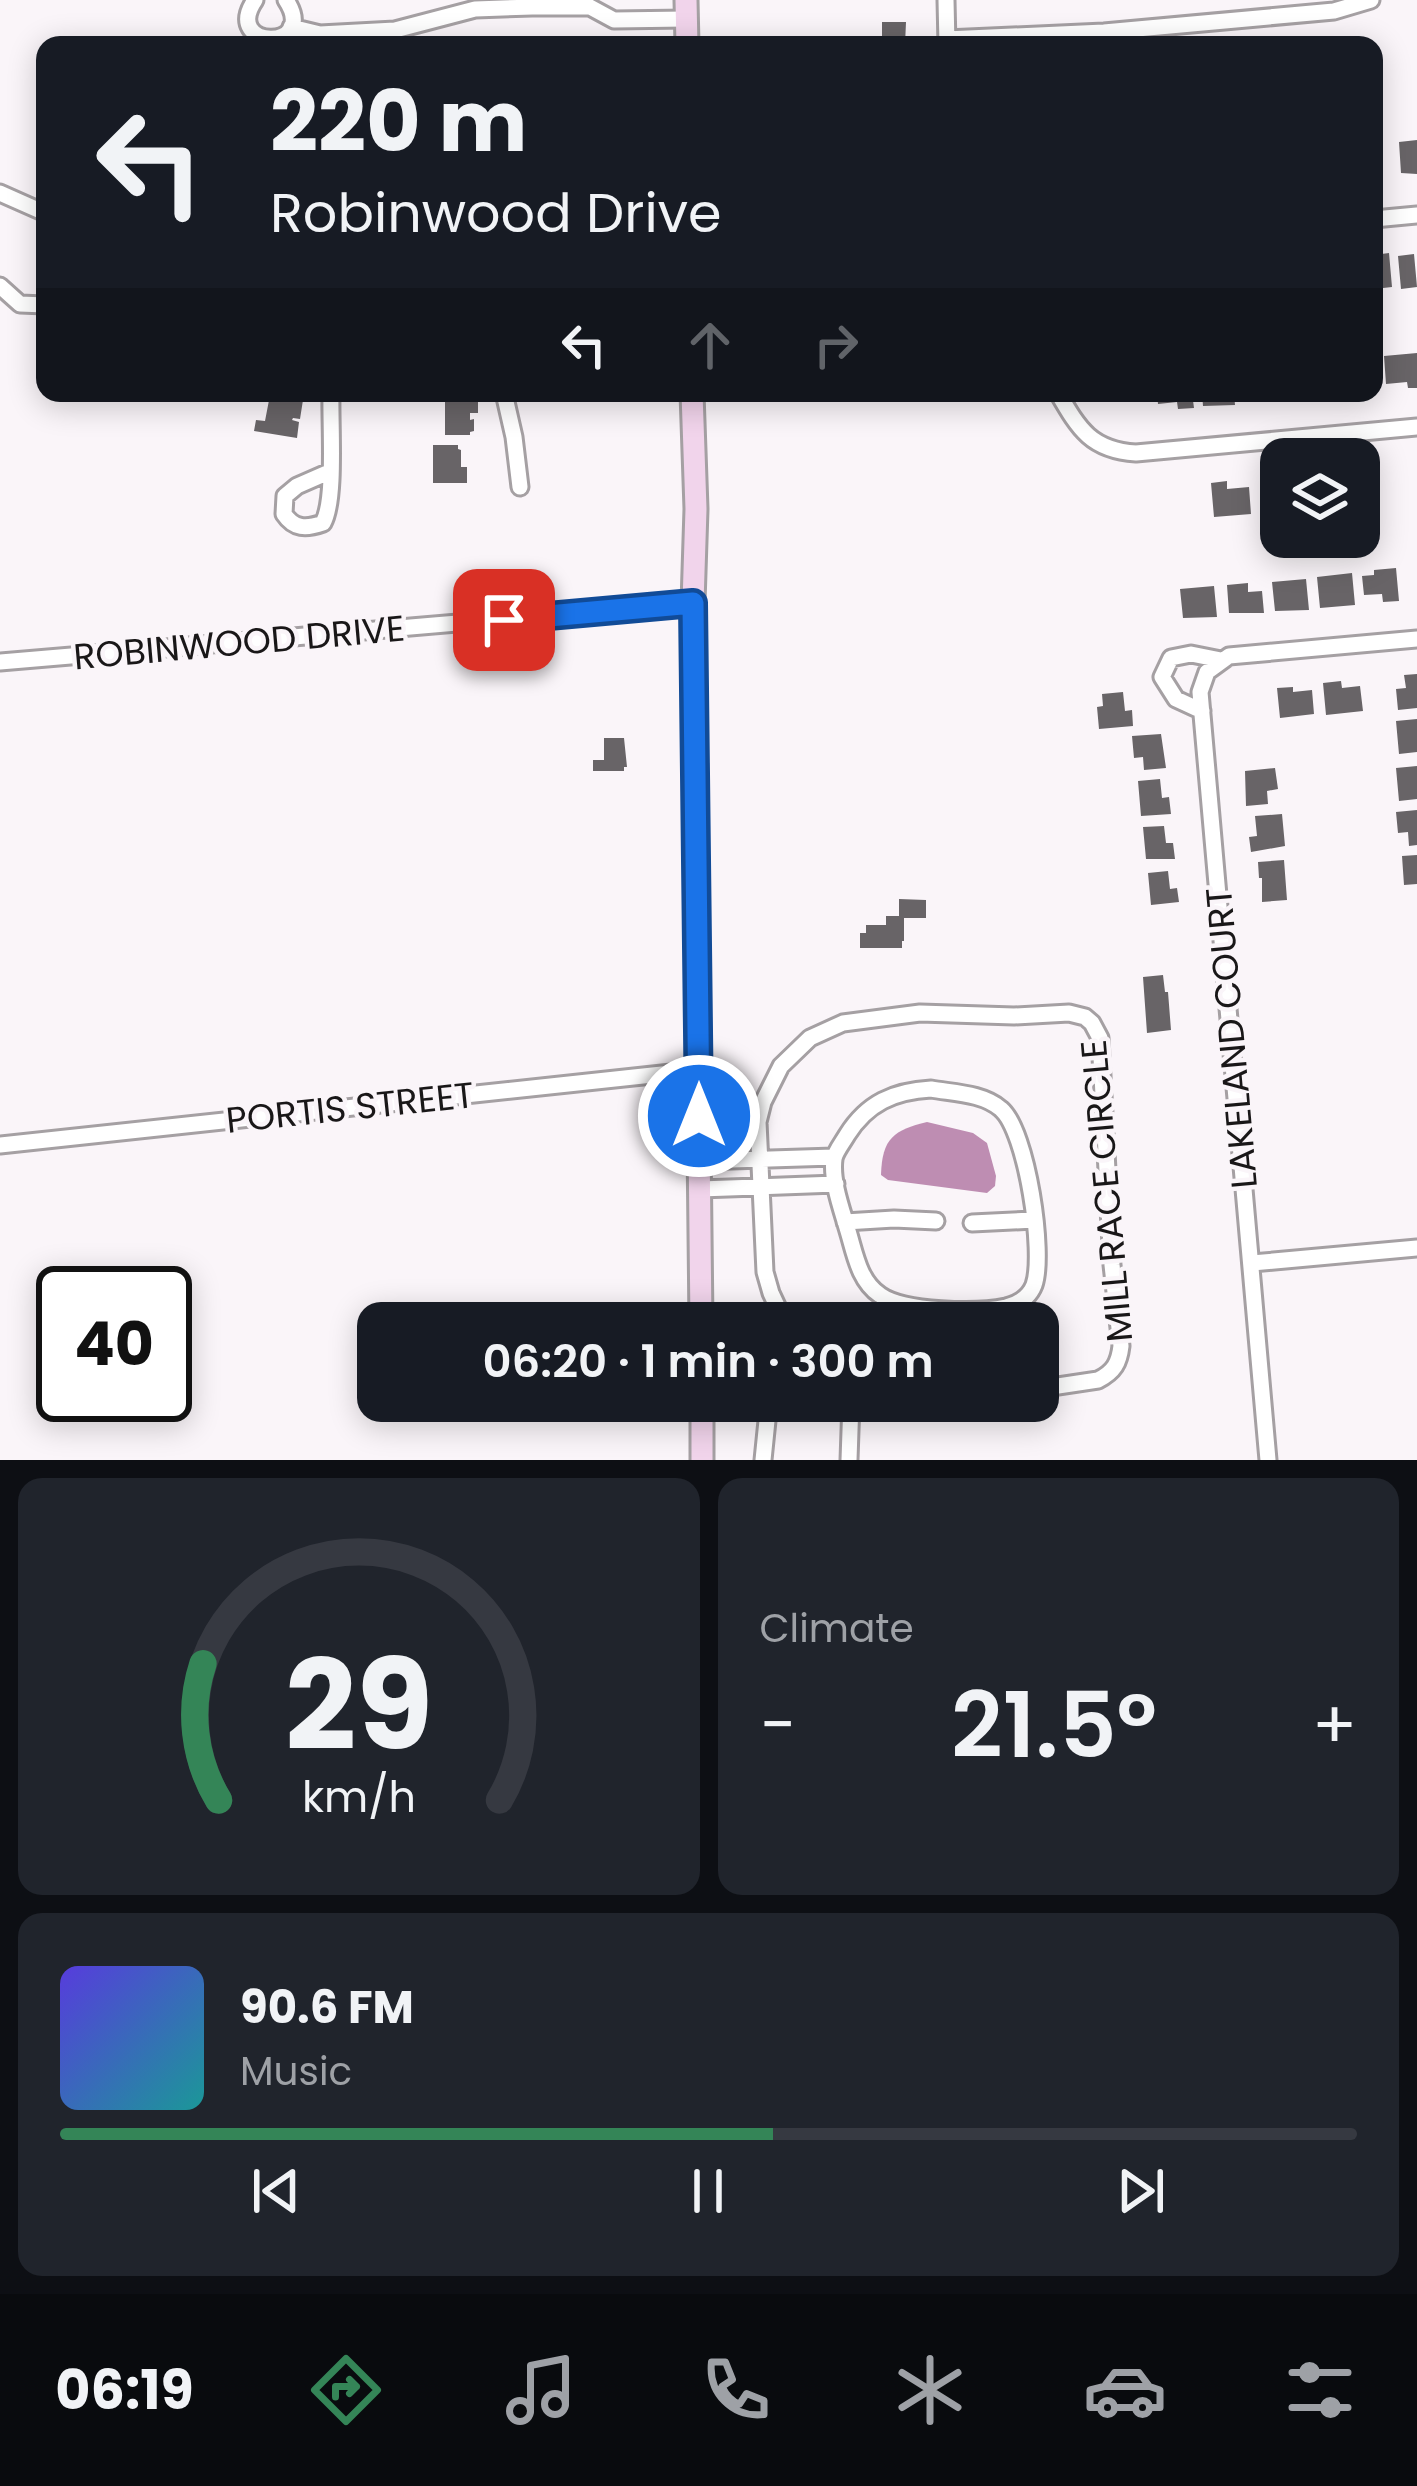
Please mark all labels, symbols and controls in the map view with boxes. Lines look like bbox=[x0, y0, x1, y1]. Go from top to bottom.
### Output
text: 220 m bbox=[270, 63, 527, 180]
icon: left bbox=[72, 84, 228, 240]
text: Robinwood Drive bbox=[270, 175, 721, 251]
icon: left bbox=[551, 312, 617, 378]
icon: ahead bbox=[677, 312, 743, 378]
icon: right bbox=[803, 312, 869, 378]
map controls bbox=[1260, 438, 1380, 558]
button: layers bbox=[1260, 438, 1380, 558]
pin bbox=[453, 569, 555, 671]
icon: arrive bbox=[471, 587, 537, 653]
street label: ROBINWOOD DRIVE bbox=[71, 603, 407, 682]
street label: LAKELAND COURT bbox=[1193, 885, 1270, 1191]
street label: MILL RACE CIRCLE bbox=[1068, 1038, 1145, 1344]
position arrow bbox=[636, 1053, 762, 1179]
street label: PORTIS STREET bbox=[224, 1069, 477, 1146]
speed limit sign: 40 bbox=[36, 1266, 192, 1422]
text: 06:20 · 1 min · 300 m bbox=[482, 1330, 934, 1393]
text: Climate bbox=[760, 1601, 914, 1656]
text: 29 bbox=[285, 1618, 433, 1793]
text: 21.5° bbox=[951, 1662, 1157, 1789]
text: − bbox=[760, 1679, 796, 1771]
text: + bbox=[1312, 1679, 1357, 1771]
text: km/h bbox=[302, 1766, 416, 1826]
text: 90.6 FM bbox=[240, 1976, 414, 2039]
text: Music bbox=[240, 2044, 352, 2099]
icon: previous bbox=[243, 2158, 309, 2224]
icon: pause bbox=[675, 2158, 741, 2224]
icon: next bbox=[1108, 2158, 1174, 2224]
icon: directions bbox=[304, 2348, 388, 2432]
icon: music bbox=[499, 2348, 583, 2432]
icon: phone bbox=[694, 2348, 778, 2432]
icon: climate bbox=[888, 2348, 972, 2432]
icon: car bbox=[1083, 2348, 1167, 2432]
icon: filters bbox=[1278, 2348, 1362, 2432]
text: 06:19 bbox=[55, 2352, 194, 2428]

